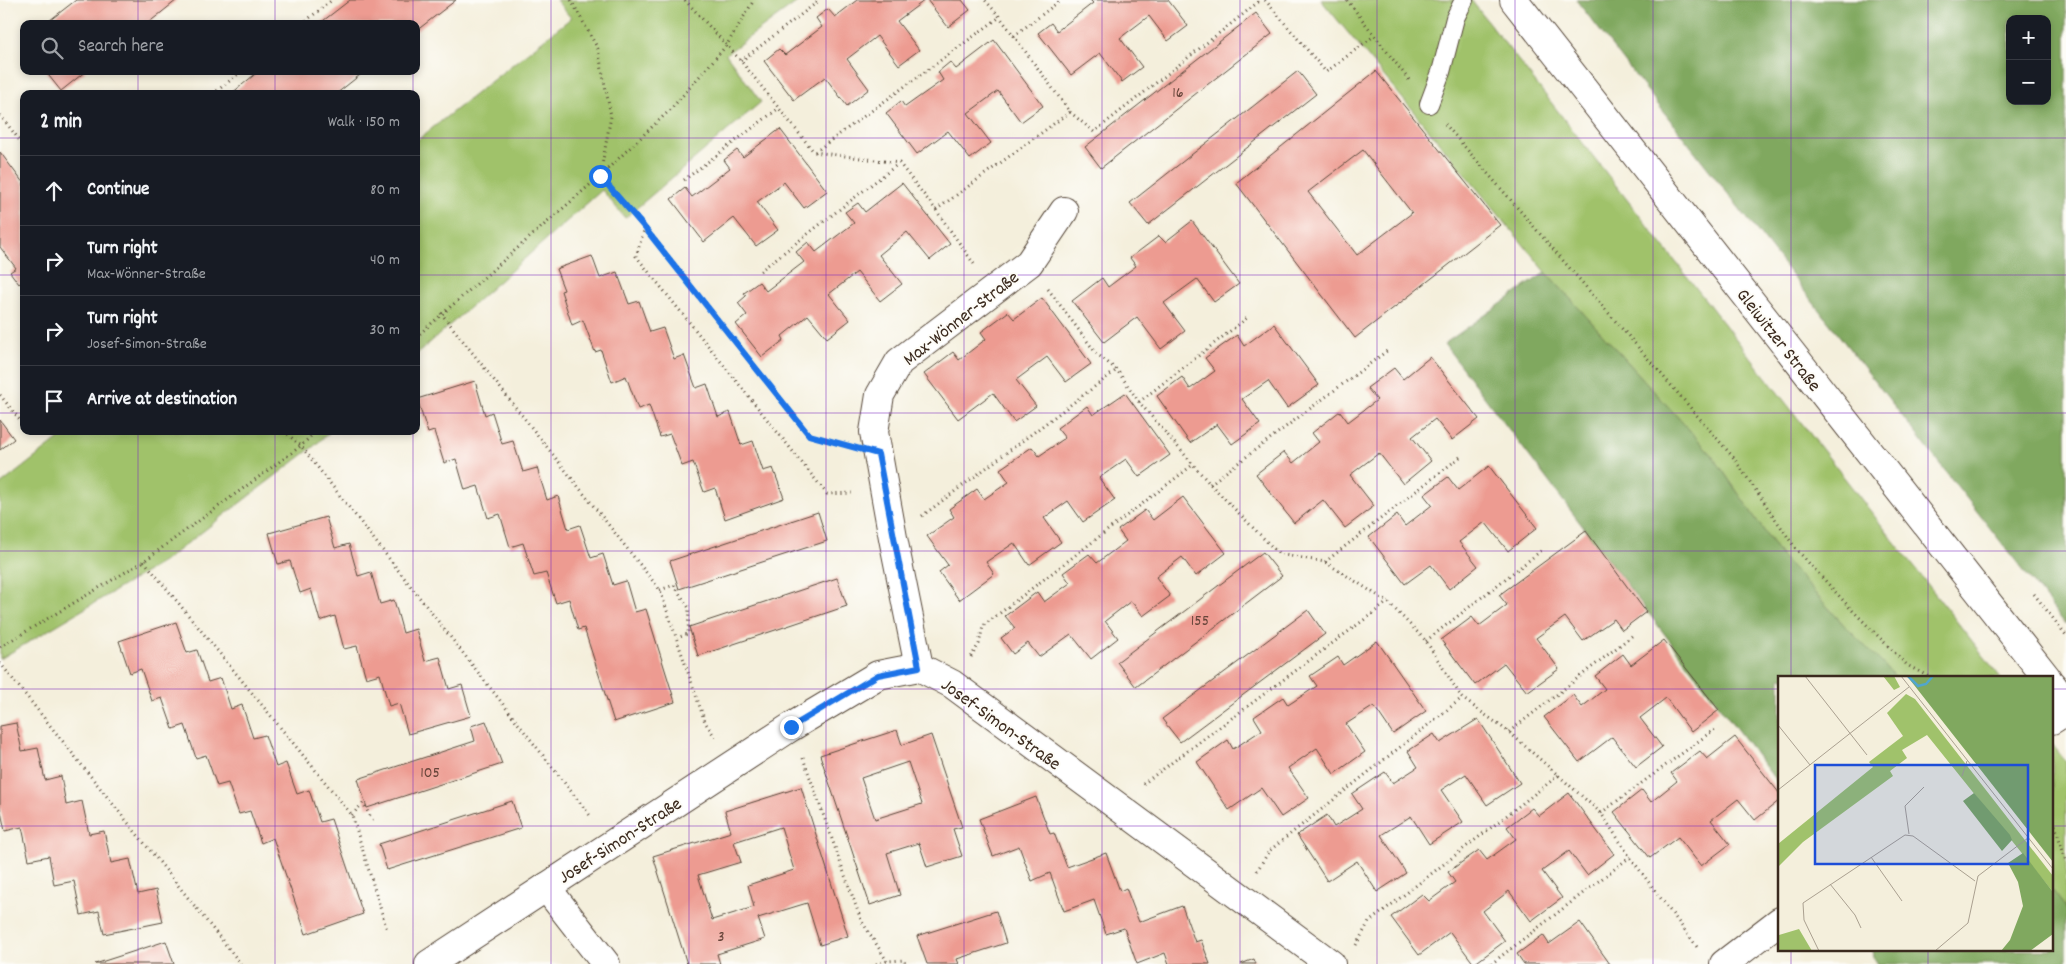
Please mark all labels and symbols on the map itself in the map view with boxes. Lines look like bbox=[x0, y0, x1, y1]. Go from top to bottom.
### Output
house number: 16 bbox=[1172, 82, 1184, 105]
route start bbox=[589, 165, 612, 188]
street label: Max-Wönner-Straße bbox=[898, 266, 1026, 374]
street label: Gleiwitzer Straße bbox=[1728, 284, 1826, 398]
house number: 155 bbox=[1191, 610, 1209, 633]
street label: Josef-Simon-Straße bbox=[934, 673, 1065, 779]
inset map bbox=[1778, 676, 2054, 952]
route end bbox=[780, 716, 803, 739]
house number: 105 bbox=[420, 762, 440, 785]
street label: Josef-Simon-Straße bbox=[554, 792, 688, 892]
house number: 3 bbox=[717, 926, 725, 949]

